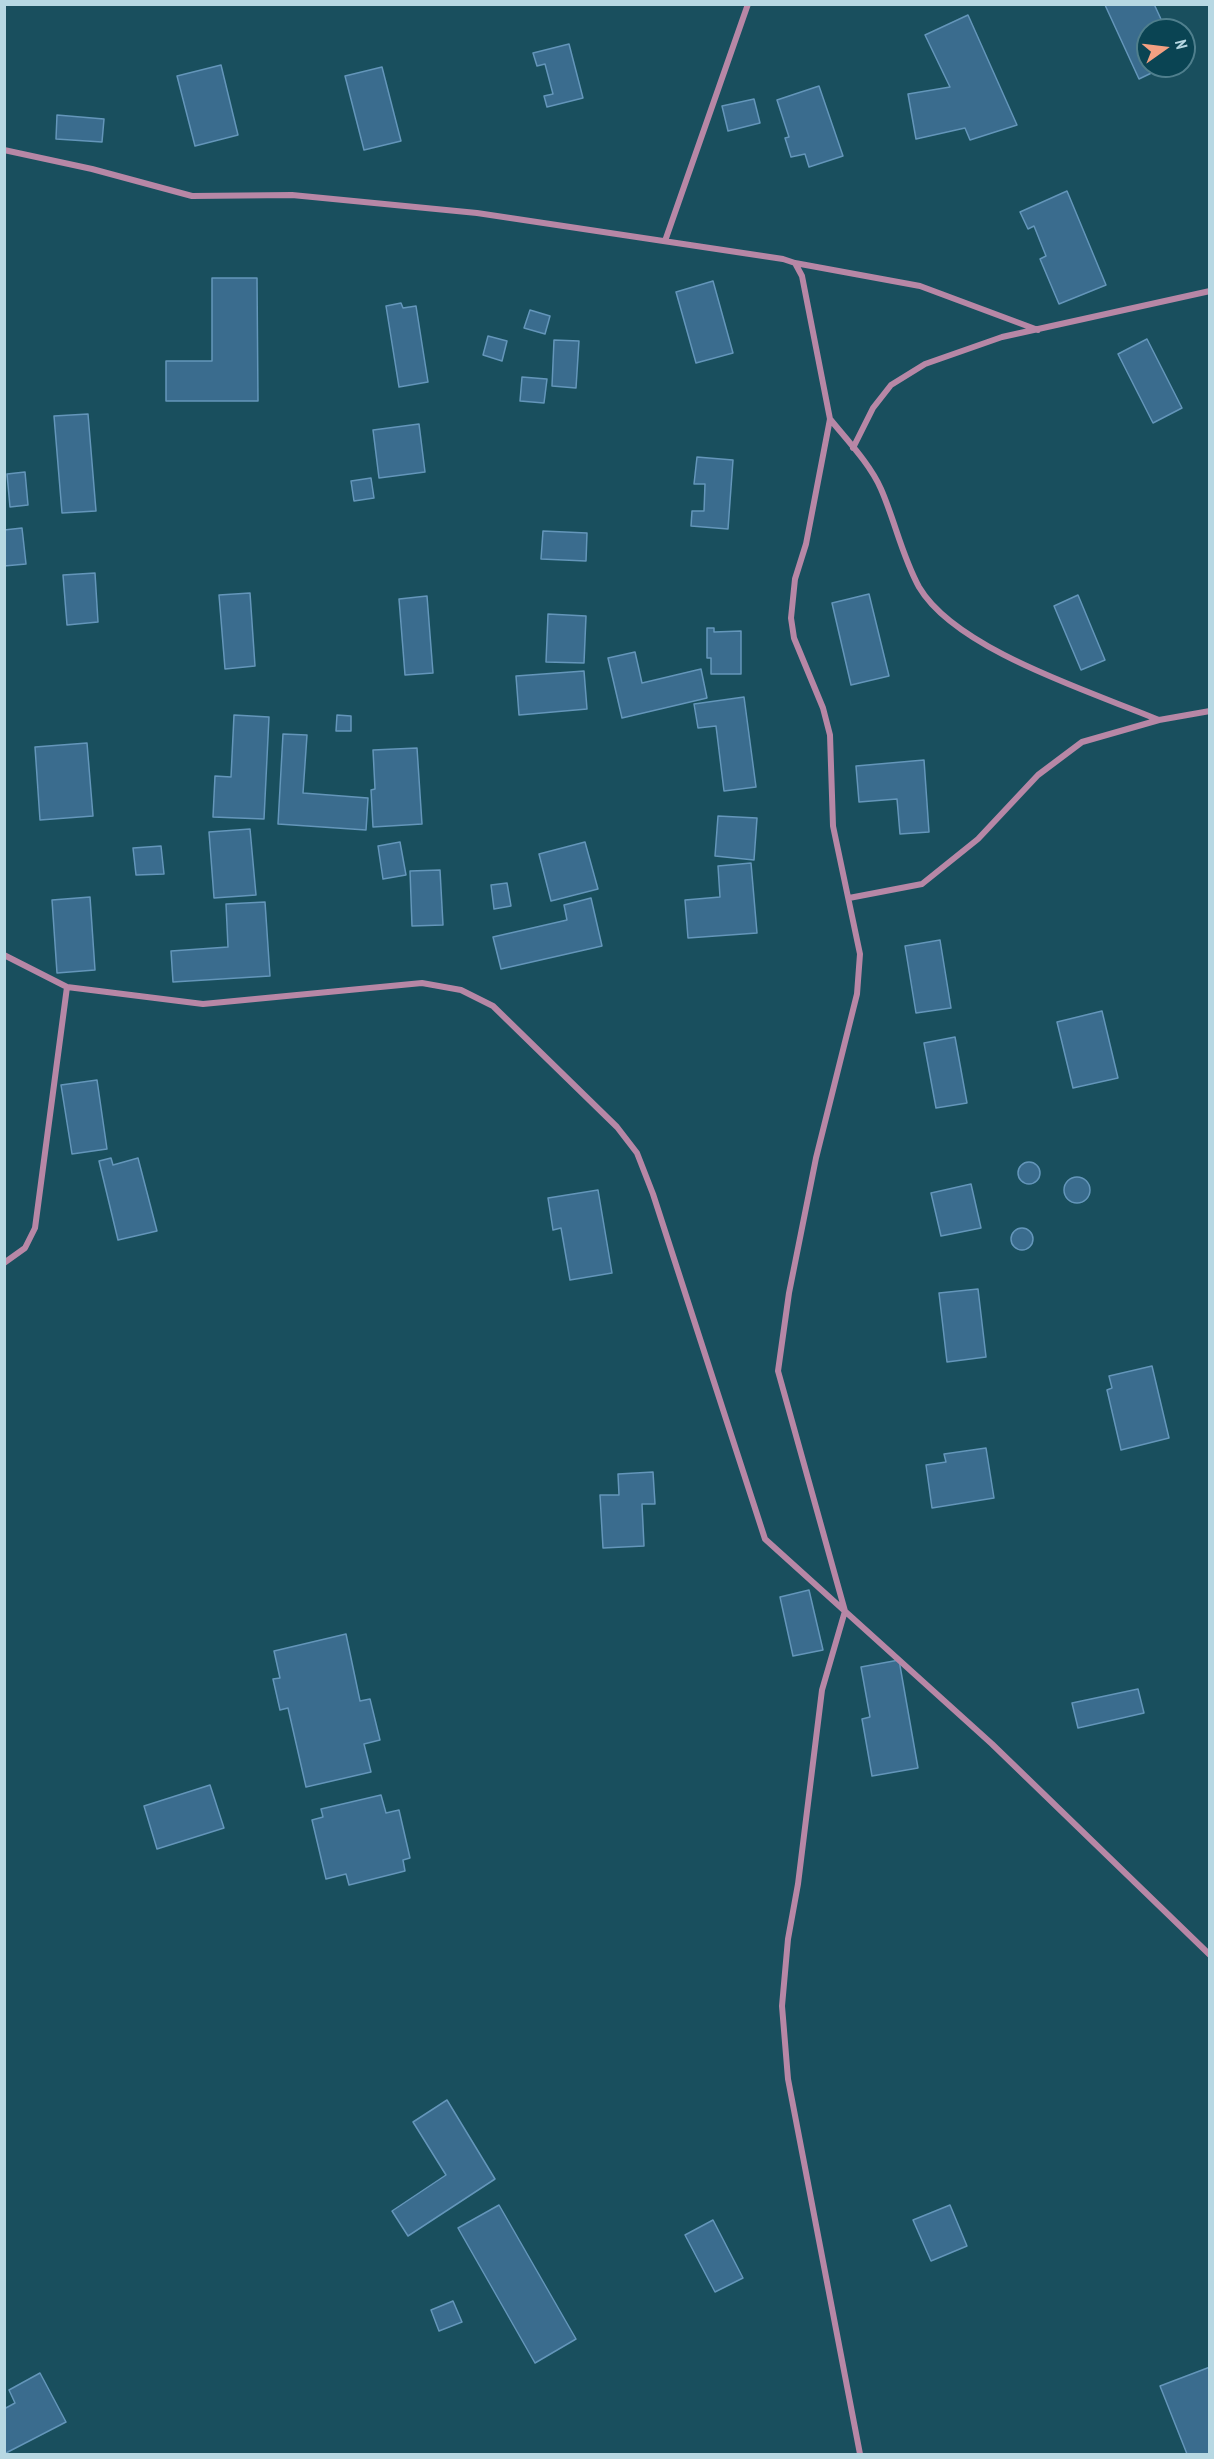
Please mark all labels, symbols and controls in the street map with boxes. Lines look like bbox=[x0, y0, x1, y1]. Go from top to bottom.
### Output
north arrow bbox=[1136, 18, 1196, 78]
text: N bbox=[1171, 38, 1192, 51]

